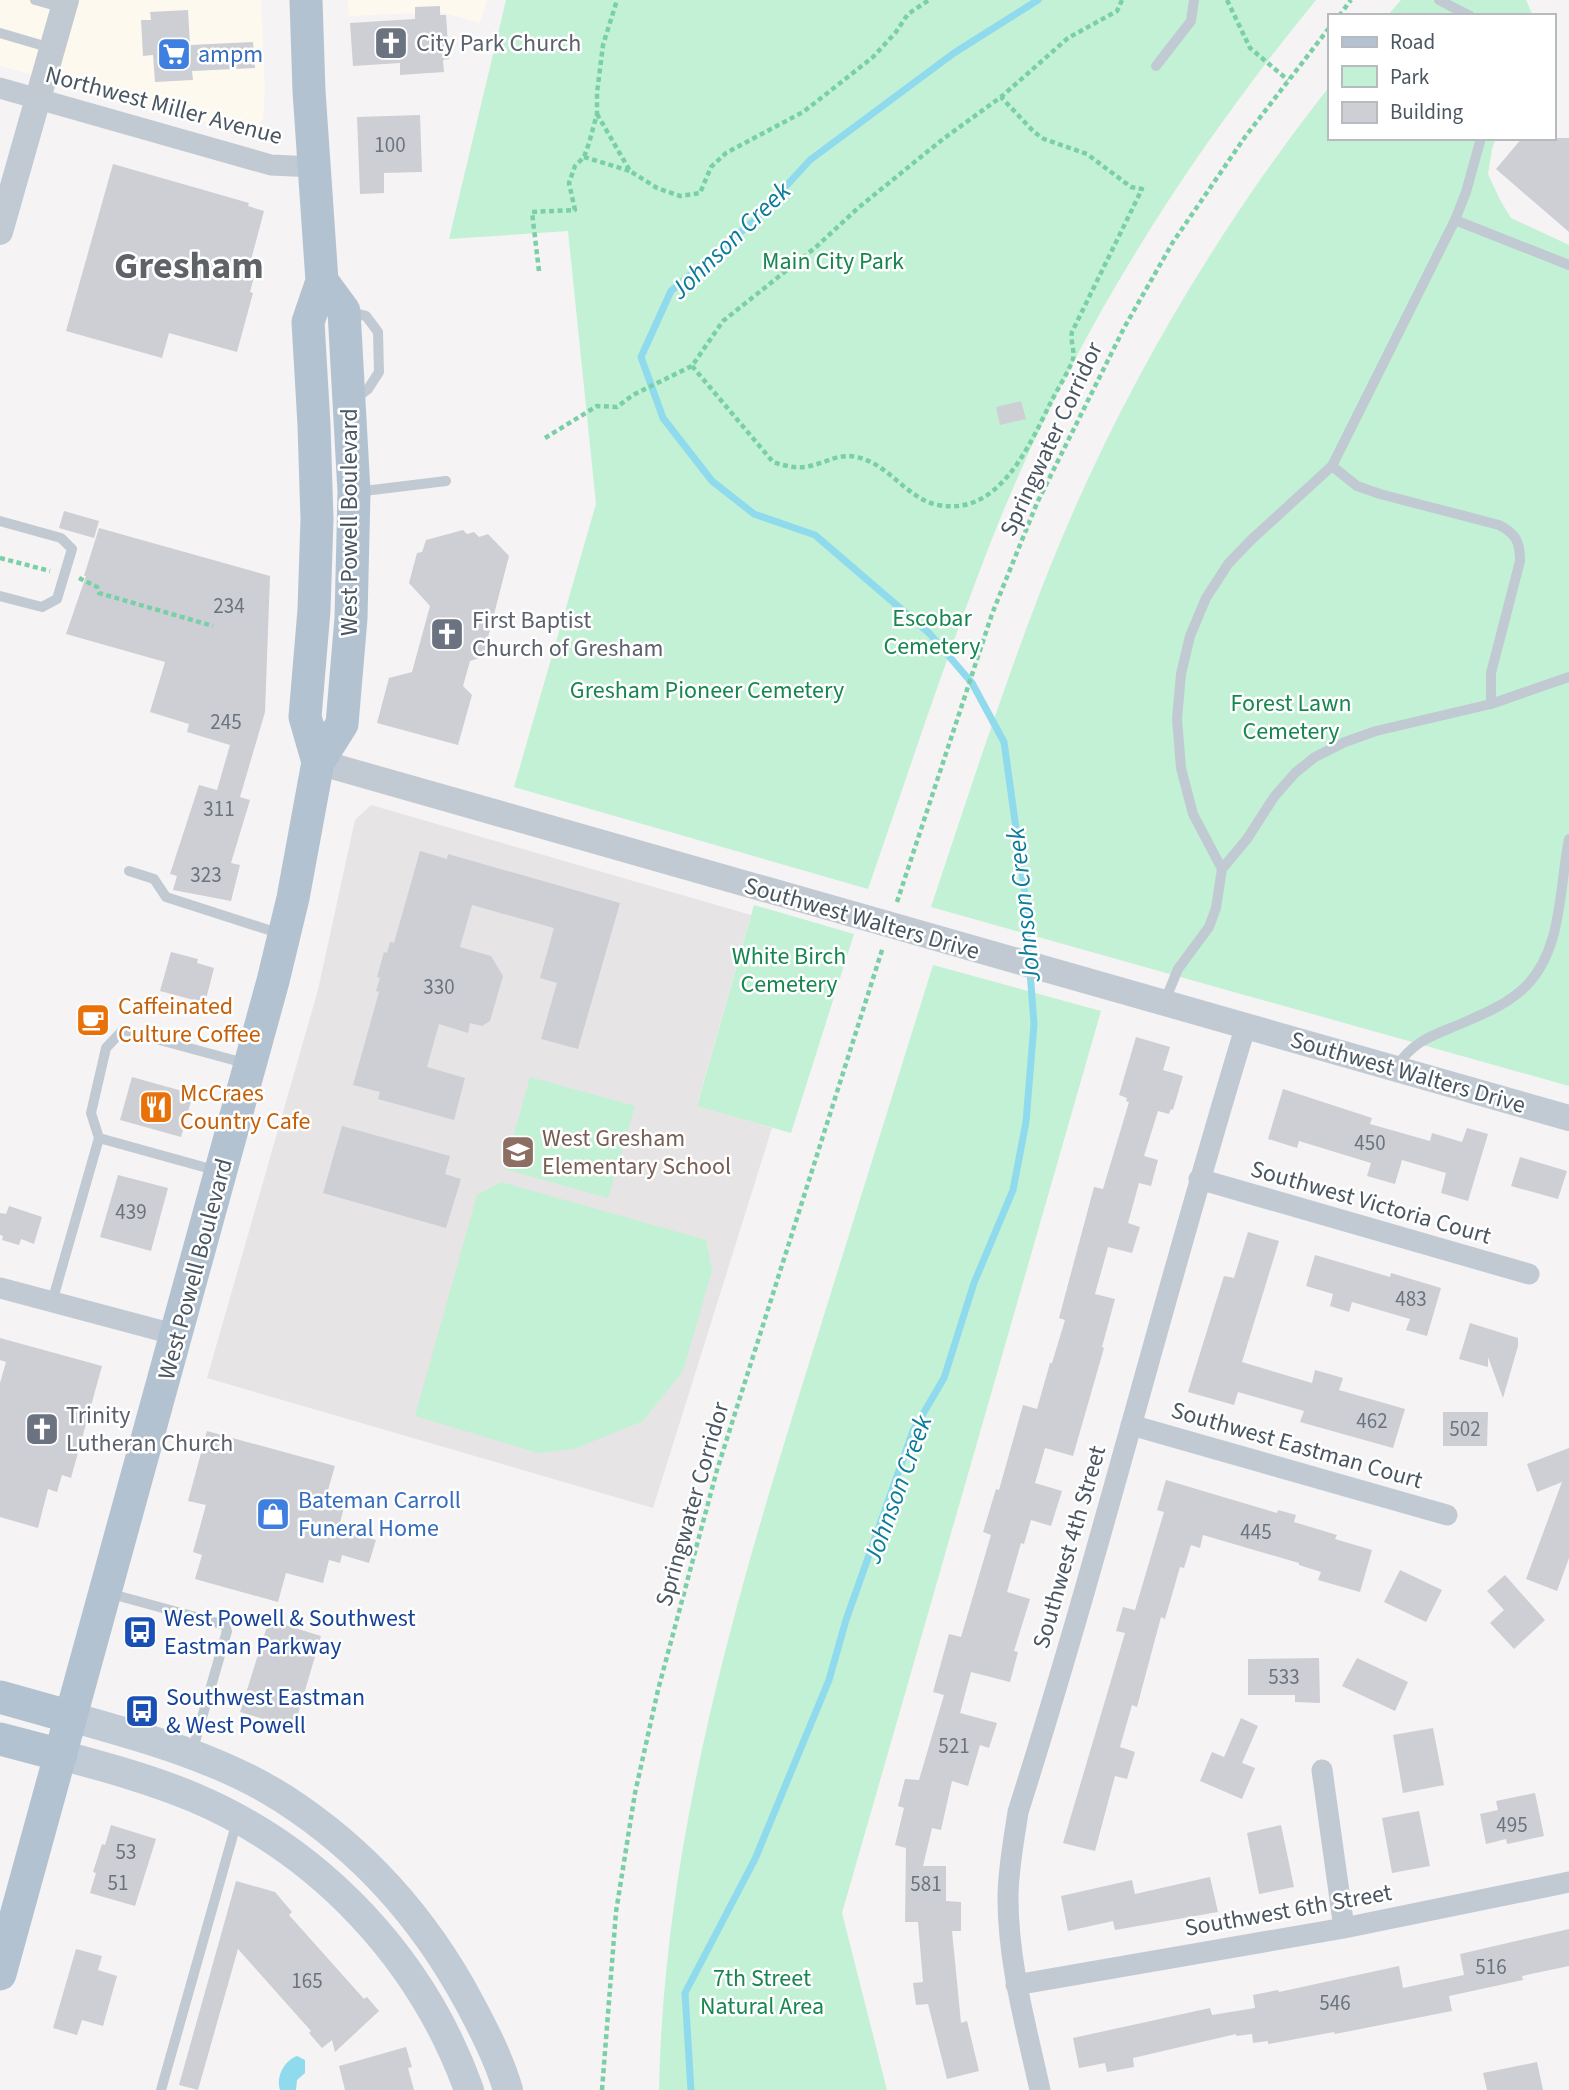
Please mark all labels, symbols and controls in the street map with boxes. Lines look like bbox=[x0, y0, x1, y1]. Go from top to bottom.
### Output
legend bbox=[1328, 14, 1555, 140]
church icon: City Park Church bbox=[372, 24, 410, 62]
place label: City Park Church bbox=[416, 26, 581, 61]
text: Road bbox=[1390, 27, 1435, 57]
supermarket icon: ampm bbox=[155, 35, 193, 73]
place label: ampm bbox=[198, 37, 263, 72]
street label: Northwest Miller Avenue bbox=[41, 57, 286, 154]
text: Park bbox=[1390, 62, 1430, 92]
text: Building bbox=[1390, 97, 1464, 127]
house number: 100 bbox=[374, 130, 406, 160]
water label: Johnson Creek bbox=[661, 173, 800, 308]
district label: Gresham bbox=[114, 239, 264, 293]
park label: Main City Park bbox=[762, 244, 904, 279]
street label: Springwater Corridor bbox=[991, 336, 1112, 542]
street label: West Powell Boulevard bbox=[332, 408, 367, 636]
house number: 234 bbox=[213, 591, 245, 621]
park label: Escobar Cemetery bbox=[884, 601, 981, 664]
place label: First Baptist Church of Gresham bbox=[472, 603, 663, 666]
church icon: First Baptist Church of Gresham bbox=[428, 615, 466, 653]
park label: Gresham Pioneer Cemetery bbox=[570, 673, 844, 708]
park label: Forest Lawn Cemetery bbox=[1230, 686, 1352, 749]
house number: 245 bbox=[210, 707, 242, 737]
house number: 311 bbox=[203, 794, 235, 824]
water label: Johnson Creek bbox=[997, 825, 1050, 985]
house number: 323 bbox=[190, 860, 222, 890]
street label: Southwest Walters Drive bbox=[740, 868, 984, 969]
park label: White Birch Cemetery bbox=[732, 939, 846, 1002]
house number: 330 bbox=[423, 972, 455, 1002]
place label: Caffeinated Culture Coffee bbox=[118, 989, 261, 1052]
cafe icon: Caffeinated Culture Coffee bbox=[74, 1001, 112, 1039]
street label: Southwest Walters Drive bbox=[1286, 1022, 1530, 1123]
place label: McCraes Country Cafe bbox=[180, 1076, 310, 1139]
restaurant icon: McCraes Country Cafe bbox=[137, 1088, 175, 1126]
place label: West Gresham Elementary School bbox=[542, 1121, 731, 1184]
house number: 450 bbox=[1354, 1128, 1386, 1158]
school or university icon: West Gresham Elementary School bbox=[499, 1133, 537, 1171]
street label: Southwest Victoria Court bbox=[1247, 1151, 1495, 1254]
street label: West Powell Boulevard bbox=[149, 1155, 242, 1384]
house number: 439 bbox=[115, 1197, 147, 1227]
house number: 483 bbox=[1395, 1284, 1427, 1314]
street label: Southwest Eastman Court bbox=[1167, 1393, 1427, 1498]
street label: Springwater Corridor bbox=[647, 1397, 739, 1610]
place label: Trinity Lutheran Church bbox=[66, 1398, 233, 1461]
house number: 462 bbox=[1356, 1406, 1388, 1436]
water label: Johnson Creek bbox=[853, 1409, 942, 1569]
church icon: Trinity Lutheran Church bbox=[23, 1410, 61, 1448]
house number: 502 bbox=[1449, 1414, 1481, 1444]
street label: Southwest 4th Street bbox=[1024, 1442, 1115, 1653]
place label: Bateman Carroll Funeral Home bbox=[298, 1483, 461, 1546]
shop icon: Bateman Carroll Funeral Home bbox=[254, 1495, 292, 1533]
house number: 445 bbox=[1240, 1517, 1272, 1547]
place label: West Powell & Southwest Eastman Parkway bbox=[164, 1601, 416, 1664]
bus stop icon: West Powell & Southwest Eastman Parkway bbox=[121, 1613, 159, 1651]
house number: 533 bbox=[1268, 1662, 1300, 1692]
place label: Southwest Eastman & West Powell bbox=[166, 1680, 365, 1743]
bus stop icon: Southwest Eastman & West Powell bbox=[123, 1692, 161, 1730]
house number: 521 bbox=[938, 1731, 970, 1761]
house number: 495 bbox=[1496, 1810, 1528, 1840]
house number: 53 bbox=[116, 1837, 136, 1867]
house number: 51 bbox=[108, 1868, 128, 1898]
house number: 581 bbox=[910, 1869, 942, 1899]
street label: Southwest 6th Street bbox=[1182, 1875, 1394, 1946]
house number: 516 bbox=[1475, 1952, 1507, 1982]
park label: 7th Street Natural Area bbox=[700, 1961, 824, 2024]
house number: 165 bbox=[291, 1966, 323, 1996]
house number: 546 bbox=[1319, 1988, 1351, 2018]

